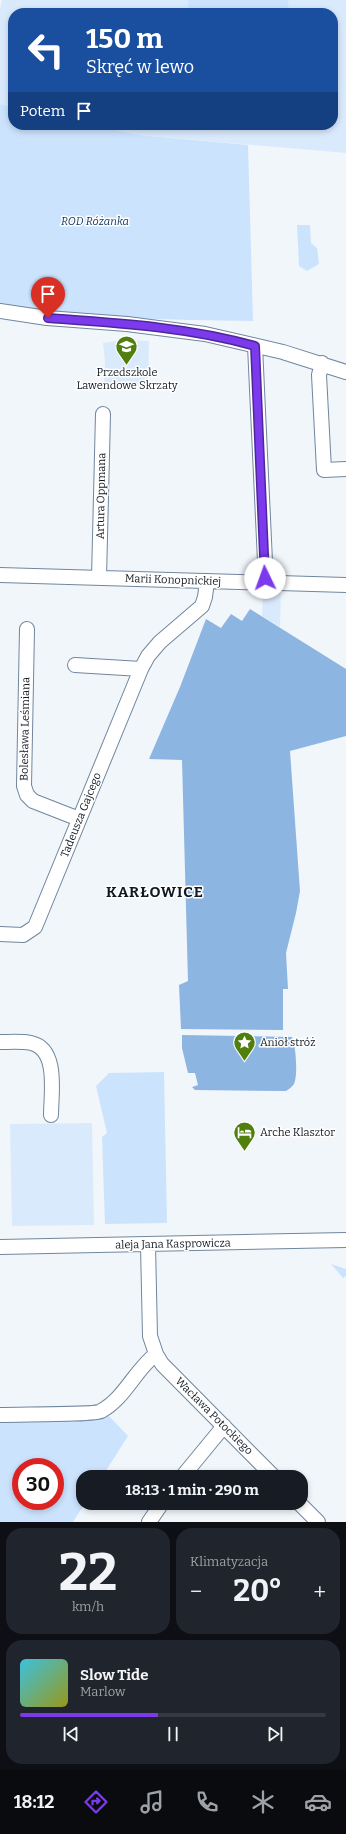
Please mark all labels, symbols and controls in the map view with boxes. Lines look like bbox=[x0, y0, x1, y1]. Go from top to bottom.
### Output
text: 150 m bbox=[86, 22, 163, 55]
icon: left bbox=[20, 24, 72, 76]
text: Skręć w lewo bbox=[86, 56, 194, 78]
icon: arrive bbox=[73, 100, 95, 122]
text: Potem bbox=[20, 102, 65, 120]
park label: ROD Różanka bbox=[61, 215, 129, 228]
pin bbox=[31, 277, 65, 318]
icon: arrive bbox=[37, 283, 59, 305]
school or university icon: Przedszkole Lawendowe Skrzaty bbox=[114, 333, 140, 366]
place label: Przedszkole Lawendowe Skrzaty bbox=[76, 366, 178, 392]
street label: Artura Oppmana bbox=[94, 453, 108, 539]
position arrow bbox=[244, 557, 286, 599]
street label: Marii Konopnickiej bbox=[125, 572, 221, 588]
street label: Bolesława Leśmiana bbox=[18, 677, 32, 781]
street label: Tadeusza Gajcego bbox=[58, 771, 104, 859]
district label: KARŁOWICE bbox=[106, 883, 204, 901]
place icon: Anioł stróż bbox=[231, 1029, 257, 1062]
place label: Anioł stróż bbox=[260, 1036, 316, 1049]
hotel icon: Arche Klasztor bbox=[232, 1119, 258, 1152]
place label: Arche Klasztor bbox=[260, 1126, 335, 1139]
street label: aleja Jana Kasprowicza bbox=[115, 1236, 231, 1252]
street label: Wacława Potockiego bbox=[173, 1375, 255, 1457]
speed limit sign: 30 bbox=[12, 1458, 64, 1510]
text: 18:13 · 1 min · 290 m bbox=[125, 1481, 259, 1499]
text: 22 bbox=[59, 1541, 117, 1604]
text: Klimatyzacja bbox=[190, 1554, 268, 1569]
text: 20° bbox=[233, 1573, 282, 1609]
text: − bbox=[190, 1578, 202, 1605]
text: + bbox=[313, 1578, 326, 1605]
text: km/h bbox=[72, 1599, 104, 1614]
text: Slow Tide bbox=[80, 1666, 148, 1684]
text: Marlow bbox=[80, 1684, 125, 1699]
icon: previous bbox=[60, 1723, 82, 1745]
icon: pause bbox=[162, 1723, 184, 1745]
icon: next bbox=[264, 1723, 286, 1745]
icon: directions bbox=[82, 1788, 110, 1816]
icon: music bbox=[138, 1788, 166, 1816]
icon: phone bbox=[193, 1788, 221, 1816]
icon: climate bbox=[249, 1788, 277, 1816]
icon: car bbox=[304, 1788, 332, 1816]
text: 18:12 bbox=[14, 1791, 54, 1813]

